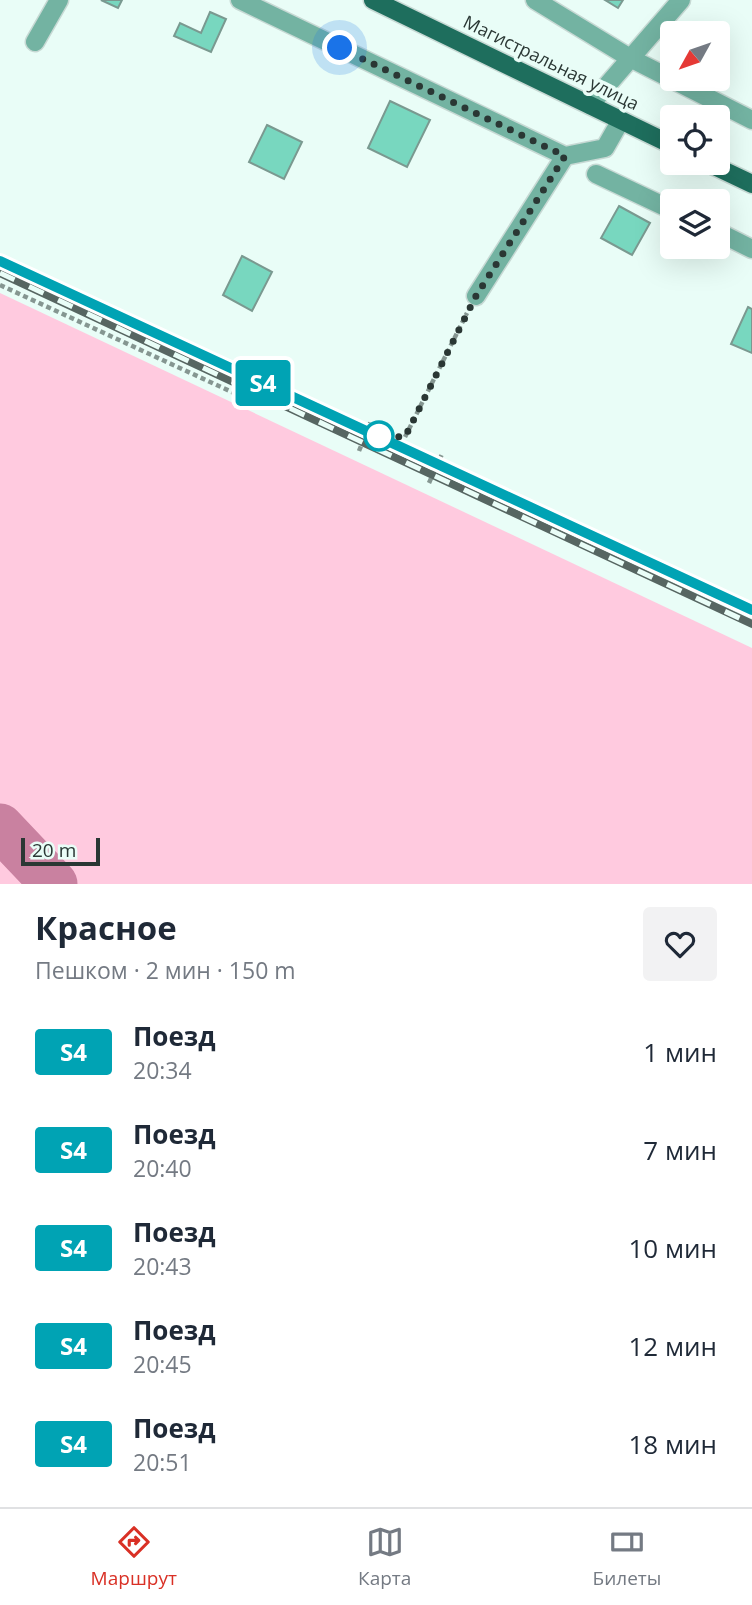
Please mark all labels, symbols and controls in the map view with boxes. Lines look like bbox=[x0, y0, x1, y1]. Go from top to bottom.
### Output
street label: Магистральная улица bbox=[460, 9, 643, 115]
north arrow bbox=[660, 21, 730, 91]
map controls bbox=[660, 21, 730, 259]
your location bbox=[322, 30, 357, 65]
button: locate bbox=[660, 105, 730, 175]
button: layers bbox=[660, 189, 730, 259]
line badge: S4 bbox=[232, 360, 294, 406]
text: S4 bbox=[250, 366, 276, 399]
unlabelled marker bbox=[364, 421, 394, 451]
scale bar bbox=[21, 835, 100, 867]
text: 20 m bbox=[32, 837, 76, 863]
text: Красное bbox=[35, 905, 177, 950]
button: heart bbox=[643, 907, 717, 981]
text: Пешком · 2 мин · 150 m bbox=[35, 954, 296, 986]
text: Поезд bbox=[133, 1018, 216, 1054]
text: 1 мин bbox=[643, 1034, 717, 1070]
text: S4 bbox=[60, 1035, 87, 1068]
text: 20:34 bbox=[133, 1054, 192, 1086]
text: Поезд bbox=[133, 1116, 216, 1152]
text: 7 мин bbox=[643, 1132, 717, 1168]
text: S4 bbox=[60, 1133, 87, 1166]
text: 20:40 bbox=[133, 1152, 192, 1184]
text: Поезд bbox=[133, 1214, 216, 1250]
text: 10 мин bbox=[628, 1230, 717, 1266]
text: S4 bbox=[60, 1231, 87, 1264]
text: 20:43 bbox=[133, 1250, 192, 1282]
text: Поезд bbox=[133, 1312, 216, 1348]
text: 12 мин bbox=[628, 1328, 717, 1364]
text: S4 bbox=[60, 1329, 87, 1362]
text: 20:45 bbox=[133, 1348, 192, 1380]
text: Поезд bbox=[133, 1410, 216, 1446]
text: 18 мин bbox=[628, 1426, 717, 1462]
text: S4 bbox=[60, 1427, 87, 1460]
text: 20:51 bbox=[133, 1446, 192, 1478]
tab: Маршрут bbox=[91, 1523, 177, 1591]
tab: Карта bbox=[358, 1523, 411, 1591]
tab: Билеты bbox=[593, 1523, 661, 1591]

